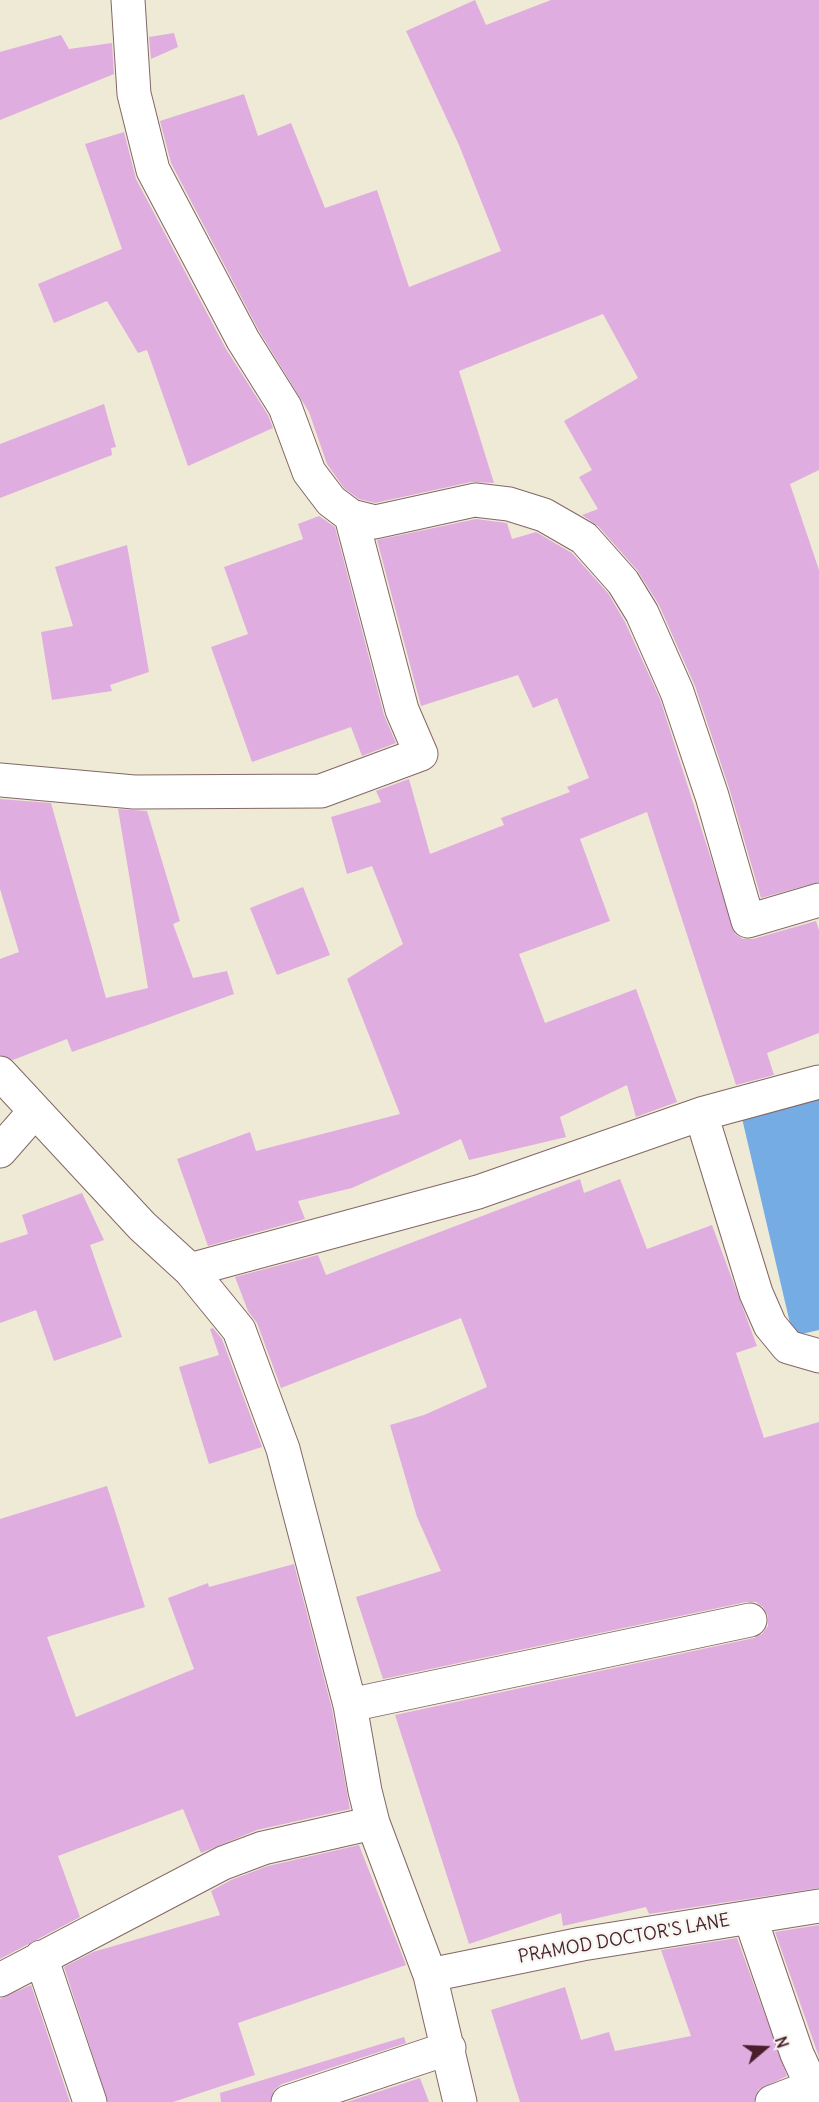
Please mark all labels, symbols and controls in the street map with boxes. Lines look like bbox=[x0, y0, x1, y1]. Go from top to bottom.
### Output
street label: PRAMOD DOCTOR'S LANE bbox=[517, 1910, 731, 1968]
north arrow bbox=[735, 2018, 795, 2078]
text: N bbox=[771, 2034, 793, 2051]

